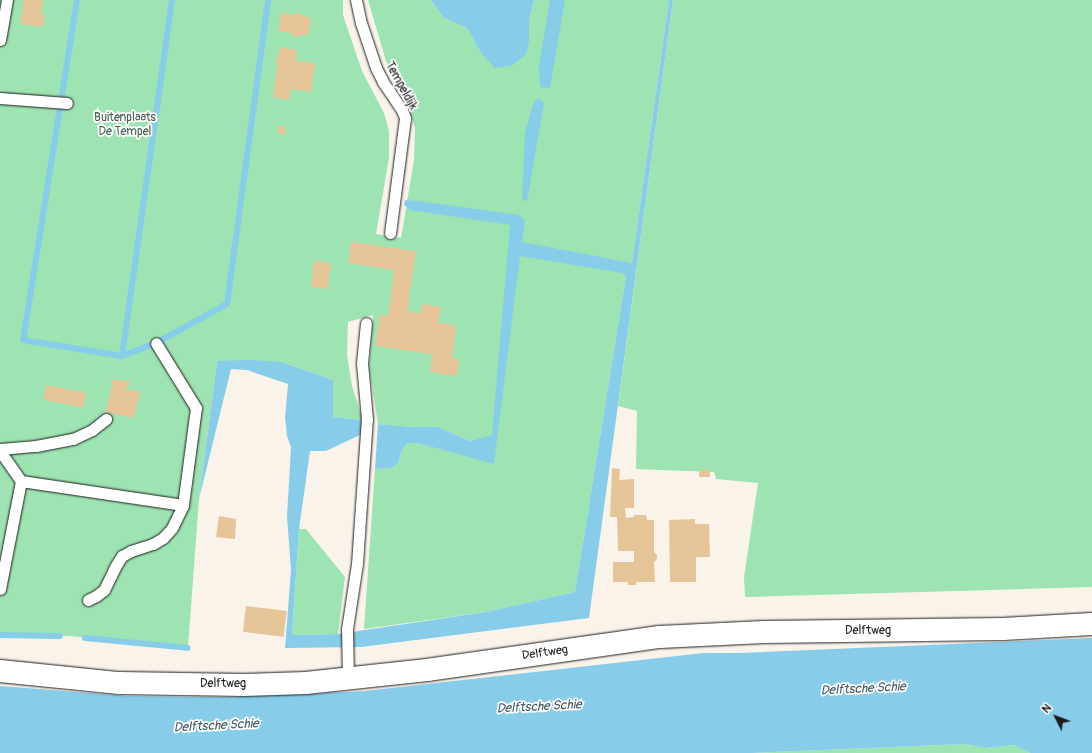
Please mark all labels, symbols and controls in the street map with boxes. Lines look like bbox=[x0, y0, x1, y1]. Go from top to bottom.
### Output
street label: Tempeldijk bbox=[382, 59, 420, 113]
park label: Buitenplaats De Tempel bbox=[94, 111, 156, 139]
street label: Delftweg bbox=[845, 624, 891, 638]
street label: Delftweg bbox=[521, 643, 569, 663]
street label: Delftweg bbox=[200, 677, 246, 691]
water label: Delftsche Schie bbox=[820, 679, 906, 699]
water label: Delftsche Schie bbox=[496, 697, 582, 717]
north arrow bbox=[1036, 697, 1076, 737]
text: N bbox=[1039, 702, 1054, 716]
water label: Delftsche Schie bbox=[173, 716, 259, 736]

